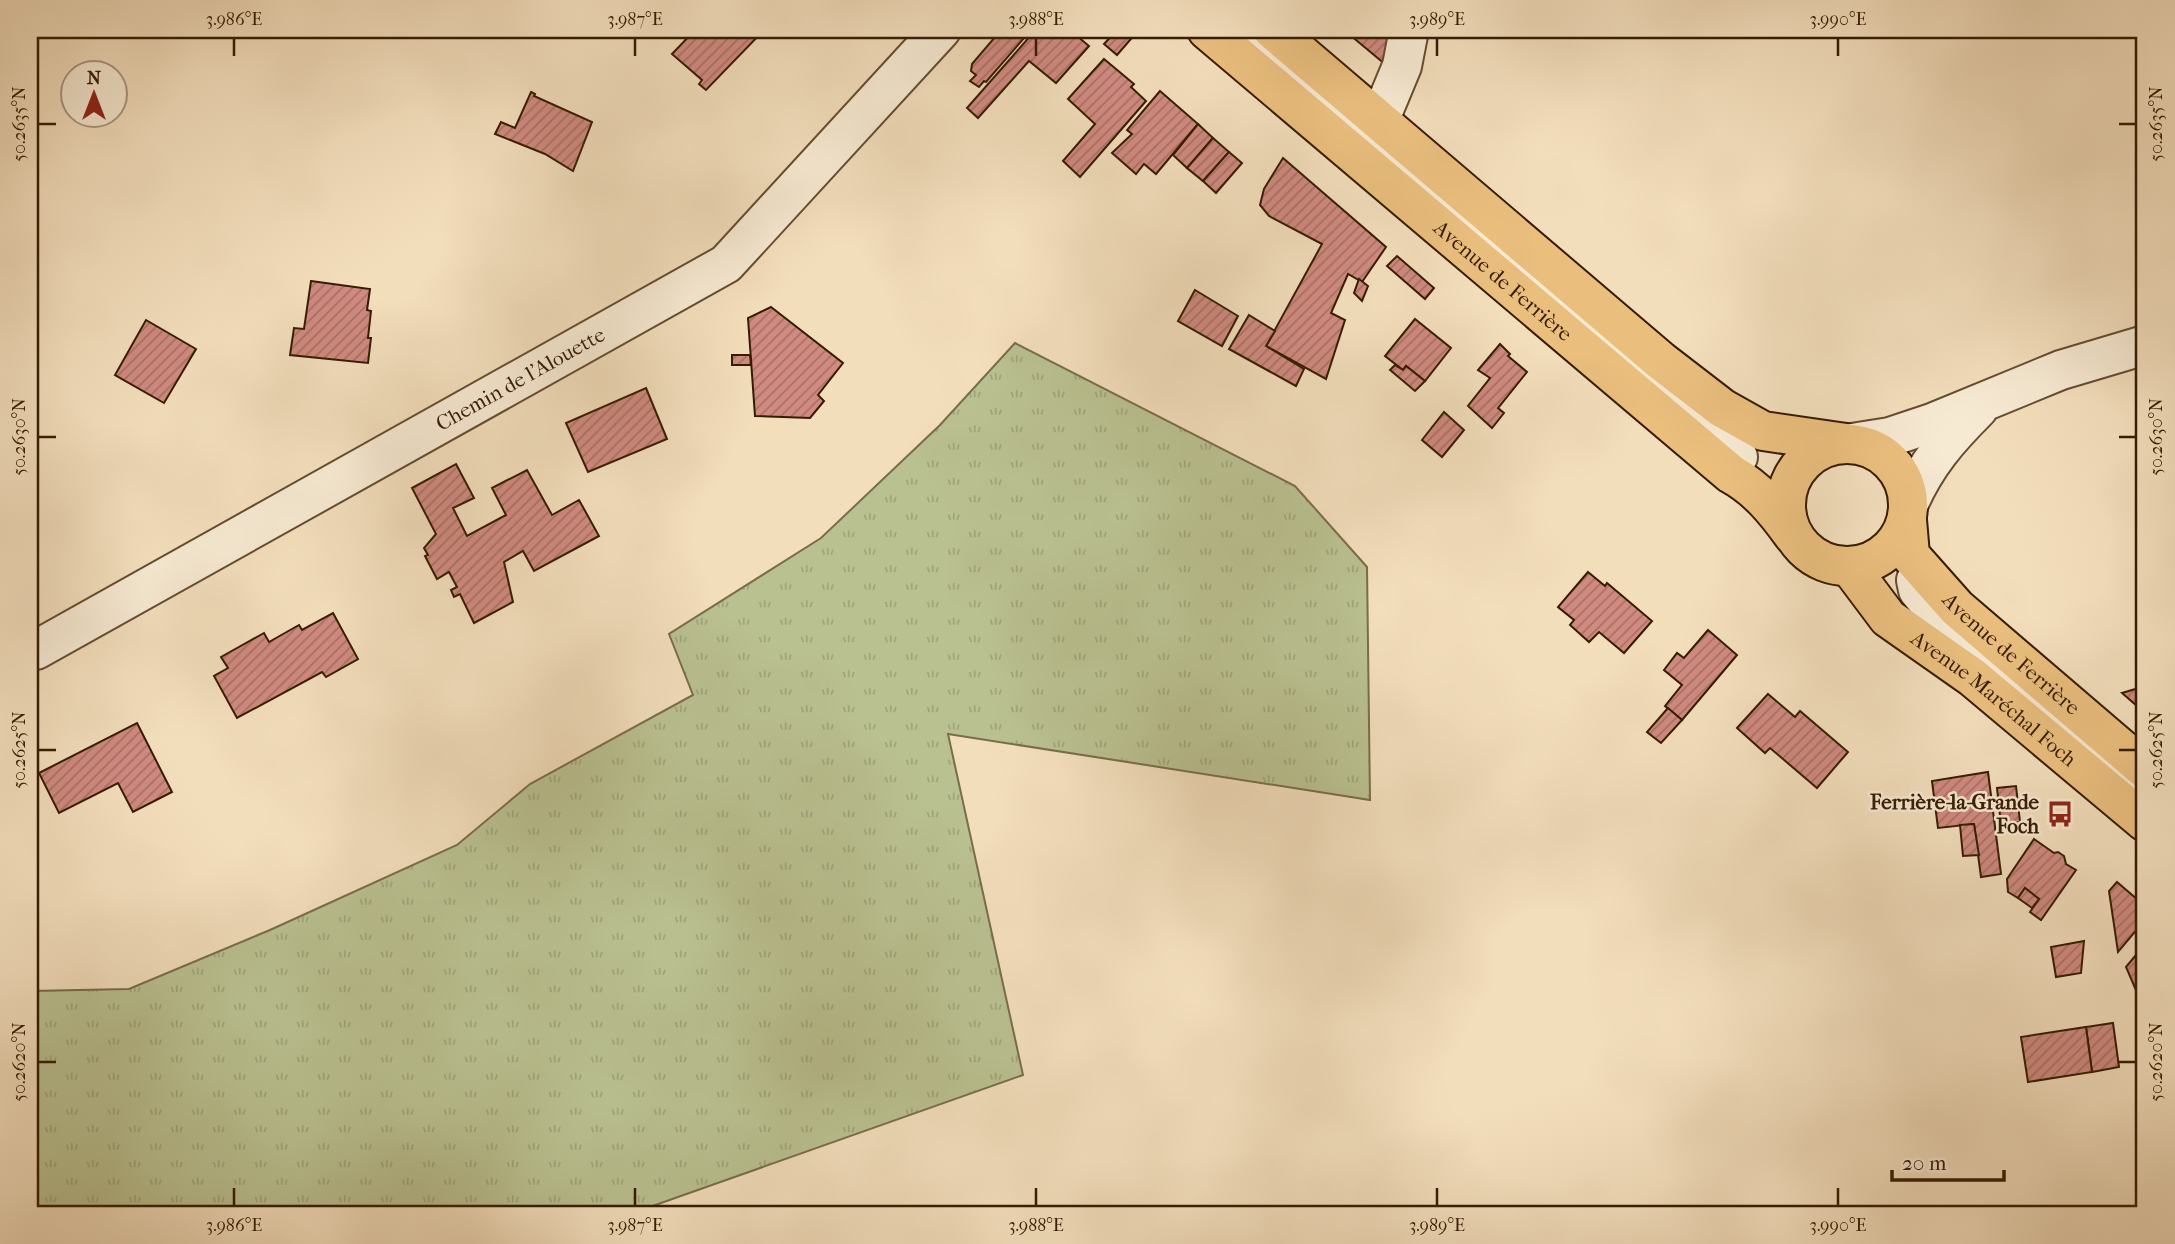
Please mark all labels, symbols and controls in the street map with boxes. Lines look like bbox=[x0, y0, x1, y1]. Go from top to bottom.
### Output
text: 3.986°E bbox=[206, 9, 262, 30]
text: 3.987°E bbox=[607, 9, 663, 30]
text: 3.988°E bbox=[1008, 9, 1064, 30]
text: 3.989°E bbox=[1409, 9, 1465, 30]
text: 3.990°E bbox=[1810, 9, 1866, 30]
north arrow bbox=[60, 60, 130, 130]
text: N bbox=[87, 67, 102, 89]
text: 50.2635°N bbox=[9, 86, 30, 162]
text: 50.2635°N bbox=[2146, 86, 2167, 162]
street label: Avenue de Ferrière bbox=[1428, 215, 1577, 346]
street label: Chemin de l'Alouette bbox=[432, 322, 609, 436]
text: 50.2630°N bbox=[9, 398, 30, 476]
text: 50.2630°N bbox=[2146, 398, 2167, 476]
street label: Avenue de Ferrière bbox=[1937, 587, 2085, 720]
street label: Avenue Maréchal Foch bbox=[1906, 625, 2081, 771]
text: 50.2625°N bbox=[9, 711, 30, 789]
text: 50.2625°N bbox=[2146, 711, 2167, 789]
place label: Ferrière-la-Grande Foch bbox=[1869, 790, 2040, 838]
bus stop icon: Ferrière-la-Grande Foch bbox=[2045, 799, 2075, 829]
text: 50.2620°N bbox=[9, 1022, 30, 1102]
text: 50.2620°N bbox=[2146, 1022, 2167, 1102]
scale bar bbox=[1892, 1139, 2004, 1183]
text: 20 m bbox=[1902, 1151, 1947, 1175]
text: 3.986°E bbox=[206, 1215, 262, 1236]
text: 3.987°E bbox=[607, 1215, 663, 1236]
text: 3.988°E bbox=[1008, 1215, 1064, 1236]
text: 3.989°E bbox=[1409, 1215, 1465, 1236]
text: 3.990°E bbox=[1810, 1215, 1866, 1236]

